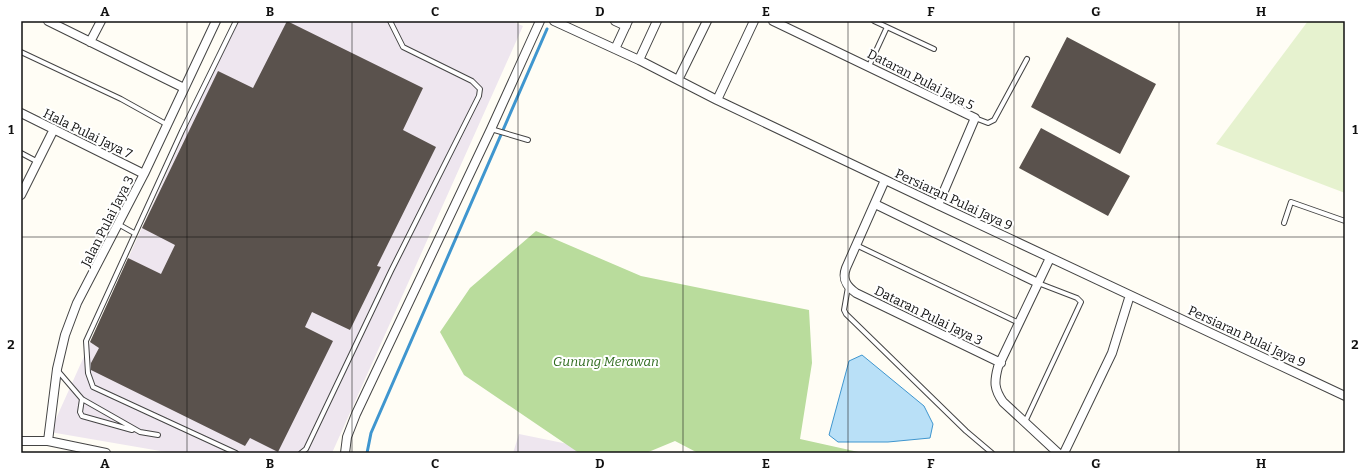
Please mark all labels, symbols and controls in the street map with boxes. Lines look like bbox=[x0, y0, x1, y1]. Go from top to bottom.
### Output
text: A bbox=[100, 4, 110, 19]
text: B bbox=[266, 4, 274, 19]
text: C bbox=[431, 4, 439, 19]
text: D bbox=[595, 4, 605, 19]
text: E bbox=[762, 4, 770, 19]
text: F bbox=[927, 4, 935, 19]
text: G bbox=[1091, 4, 1101, 19]
text: H bbox=[1256, 4, 1266, 19]
street label: Dataran Pulai Jaya 5 bbox=[865, 46, 977, 113]
street label: Hala Pulai Jaya 7 bbox=[41, 105, 135, 162]
text: 1 bbox=[8, 122, 14, 137]
text: 1 bbox=[1352, 122, 1358, 137]
street label: Persiaran Pulai Jaya 9 bbox=[893, 166, 1015, 233]
street label: Jalan Pulai Jaya 3 bbox=[78, 173, 137, 270]
street label: Dataran Pulai Jaya 3 bbox=[872, 283, 985, 348]
street label: Persiaran Pulai Jaya 9 bbox=[1186, 303, 1308, 370]
text: 2 bbox=[7, 337, 15, 352]
text: 2 bbox=[1351, 337, 1359, 352]
park label: Gunung Merawan bbox=[553, 354, 659, 369]
text: A bbox=[100, 456, 110, 471]
text: B bbox=[266, 456, 274, 471]
text: C bbox=[431, 456, 439, 471]
text: D bbox=[595, 456, 605, 471]
text: E bbox=[762, 456, 770, 471]
text: F bbox=[927, 456, 935, 471]
text: G bbox=[1091, 456, 1101, 471]
text: H bbox=[1256, 456, 1266, 471]

